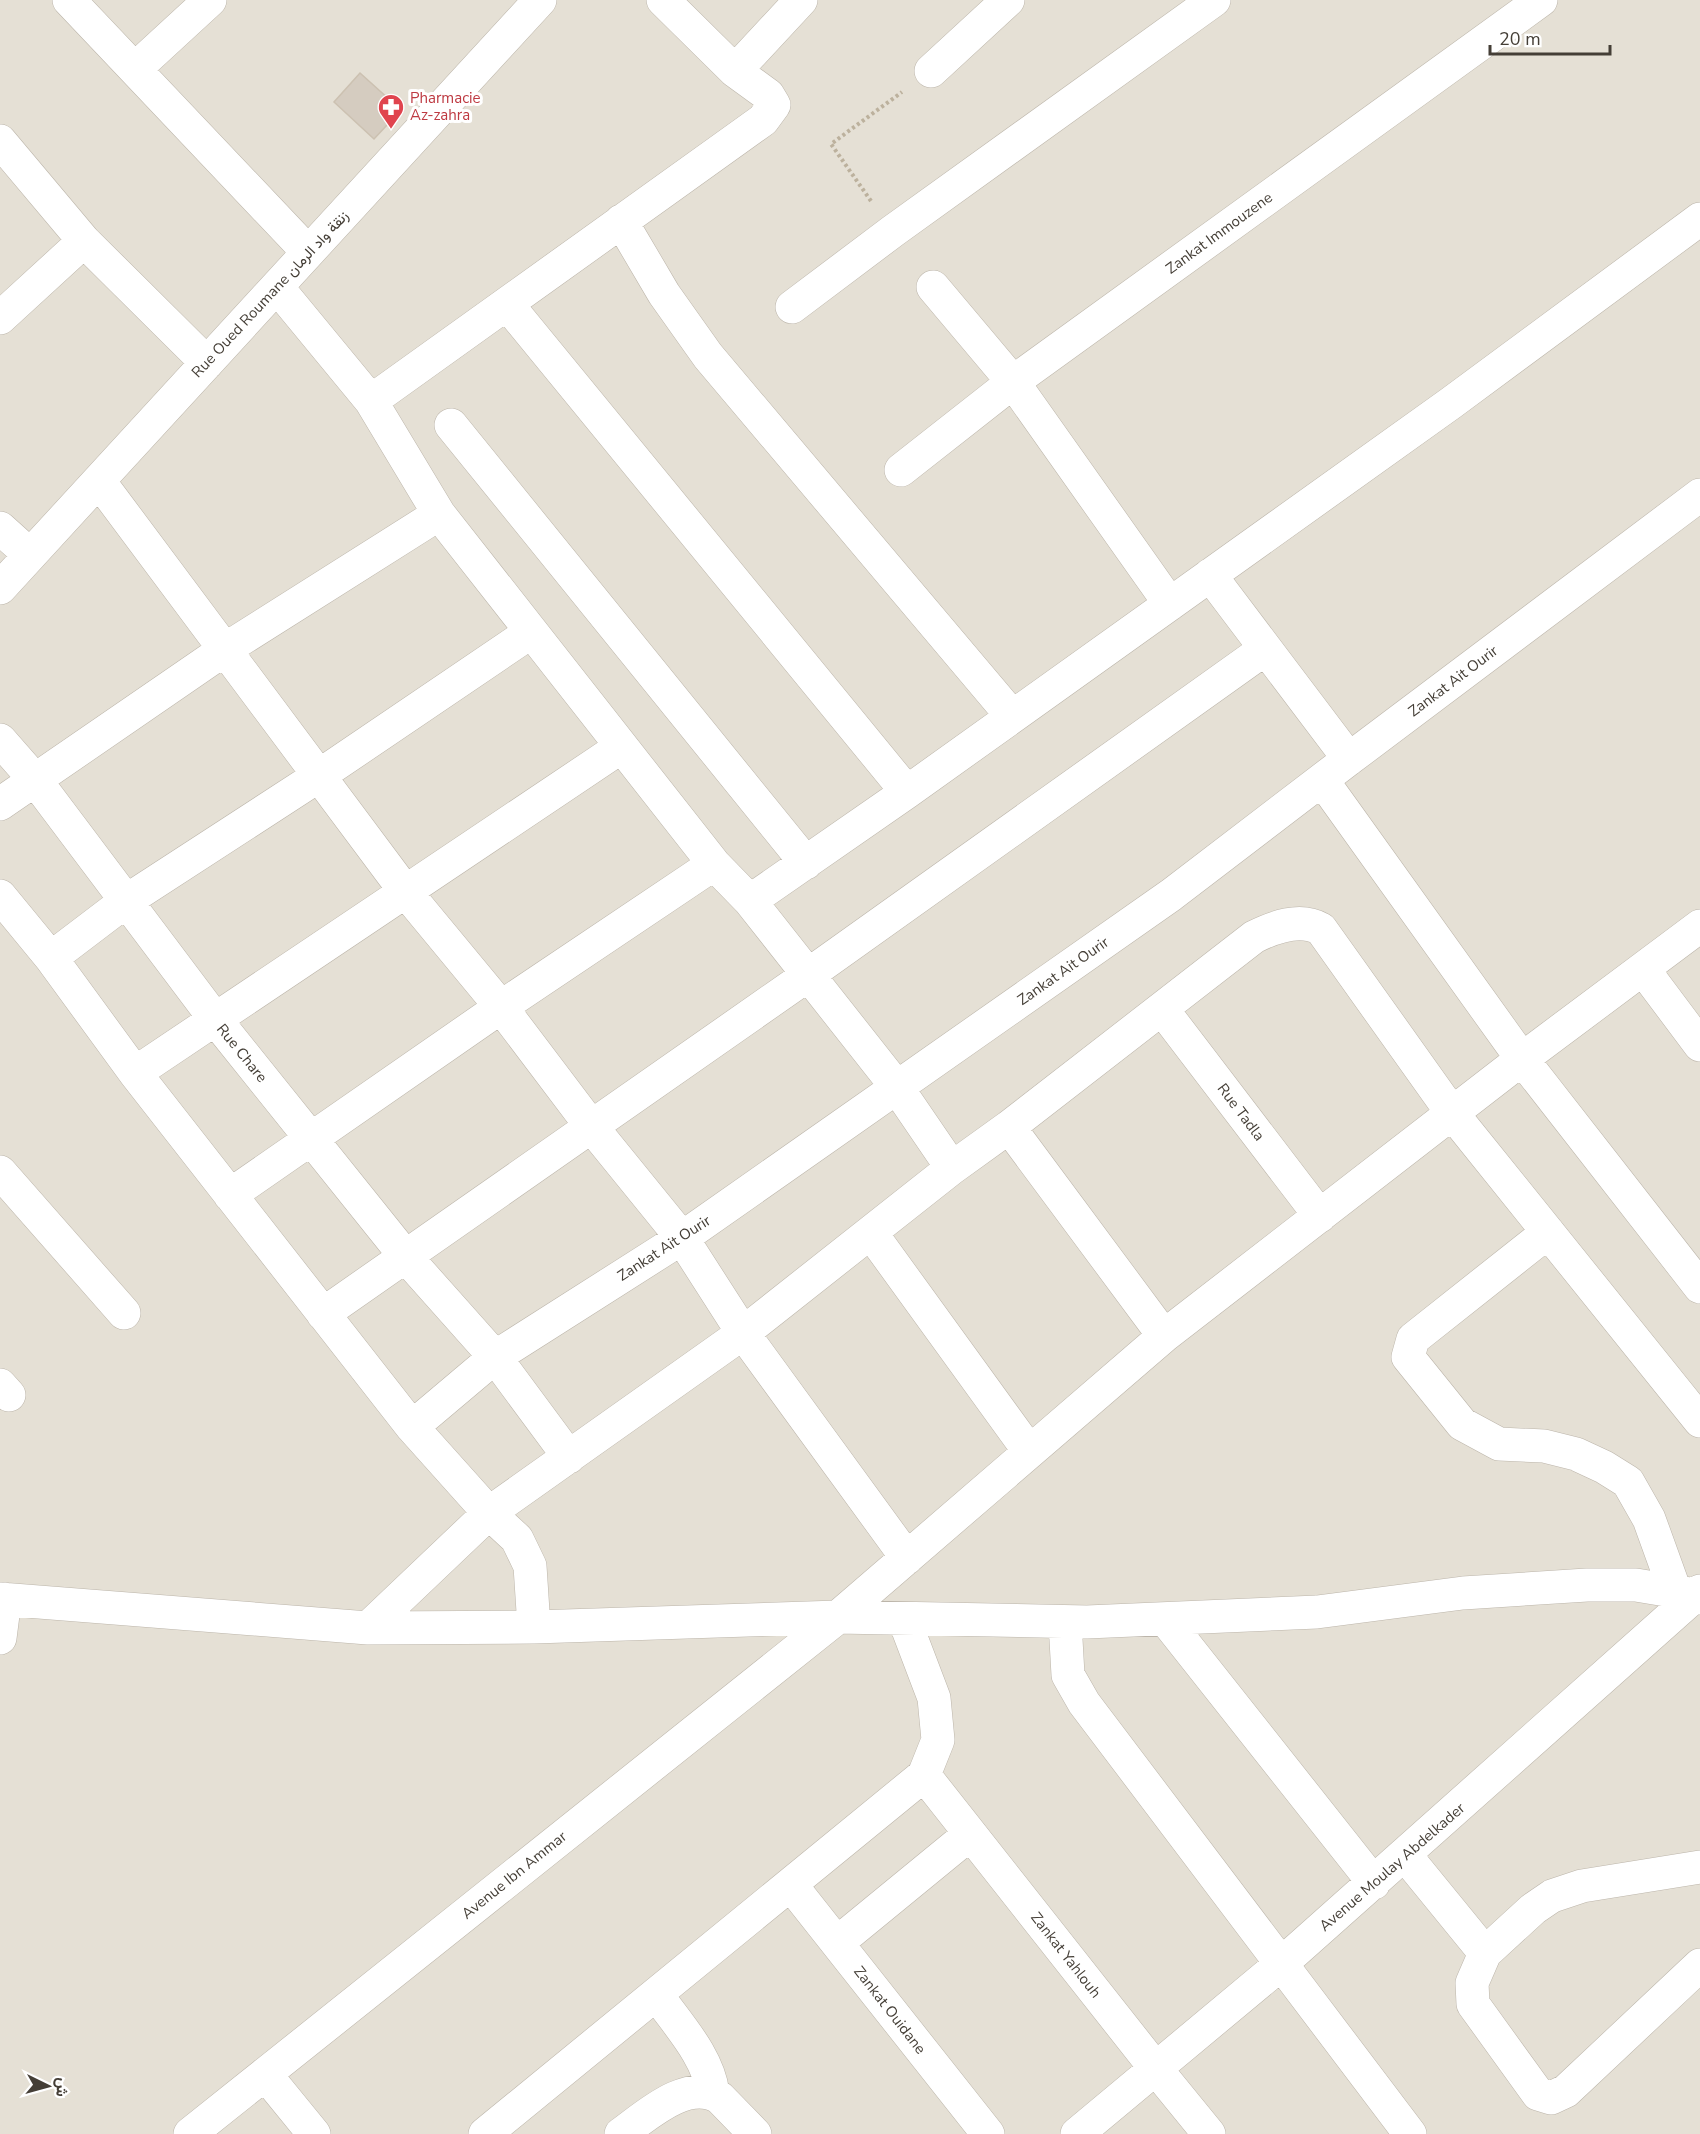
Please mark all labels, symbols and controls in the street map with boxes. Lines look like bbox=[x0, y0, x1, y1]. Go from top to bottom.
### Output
scale bar bbox=[1490, 18, 1610, 56]
text: 20 m bbox=[1499, 27, 1541, 51]
place label: Pharmacie Az-zahra bbox=[410, 88, 481, 125]
pharmacy icon: Pharmacie Az-zahra bbox=[376, 92, 406, 130]
street label: Zankat Immouzene bbox=[1162, 188, 1276, 278]
street label: Rue Oued Roumane زنقة واد الرمان bbox=[187, 206, 353, 382]
street label: Zankat Ait Ourir bbox=[1404, 640, 1502, 721]
street label: Zankat Ait Ourir bbox=[1013, 932, 1113, 1010]
street label: Rue Chare bbox=[212, 1019, 272, 1087]
street label: Rue Tadla bbox=[1213, 1079, 1269, 1145]
street label: Zankat Ait Ourir bbox=[614, 1210, 715, 1286]
street label: Avenue Moulay Abdelkader bbox=[1315, 1798, 1469, 1936]
street label: Avenue Ibn Ammar bbox=[457, 1826, 571, 1924]
street label: Zankat Yahlouh bbox=[1026, 1908, 1106, 2002]
street label: Zankat Ouidane bbox=[849, 1962, 931, 2058]
north arrow bbox=[18, 2056, 78, 2116]
text: ش bbox=[50, 2077, 74, 2098]

